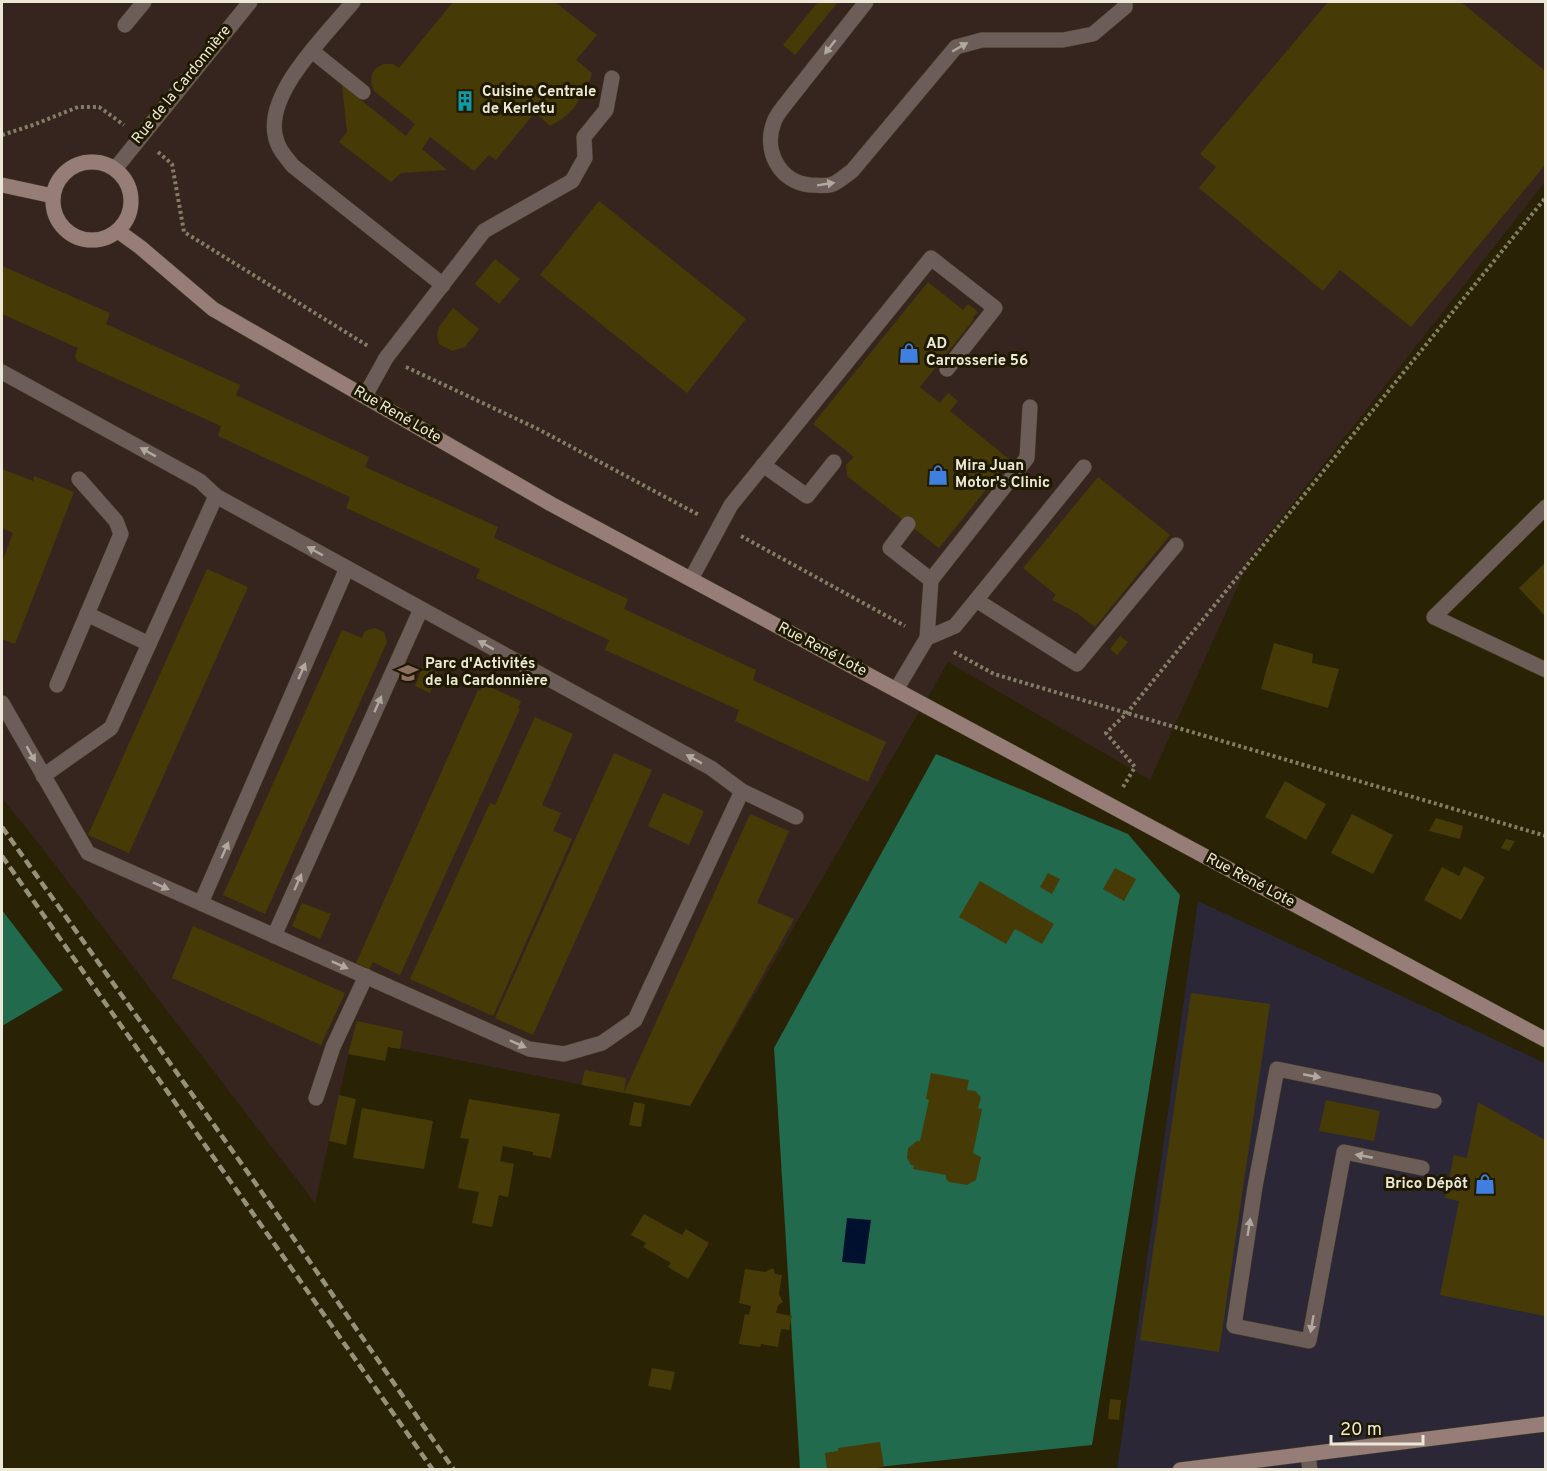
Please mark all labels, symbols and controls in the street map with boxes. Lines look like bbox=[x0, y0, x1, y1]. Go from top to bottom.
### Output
street label: Rue de la Cardonnière bbox=[128, 22, 236, 148]
one-way arrow bbox=[823, 39, 836, 55]
one-way arrow bbox=[952, 42, 968, 53]
place label: Cuisine Centrale de Kerletu bbox=[482, 83, 596, 119]
building icon: Cuisine Centrale de Kerletu bbox=[453, 89, 477, 113]
one-way arrow bbox=[817, 179, 836, 188]
place label: AD Carrosserie 56 bbox=[926, 335, 1028, 371]
shop icon: AD Carrosserie 56 bbox=[897, 341, 921, 365]
street label: Rue René Lote bbox=[350, 382, 444, 448]
one-way arrow bbox=[139, 447, 156, 457]
place label: Mira Juan Motor's Clinic bbox=[955, 457, 1050, 493]
shop icon: Mira Juan Motor's Clinic bbox=[926, 463, 950, 487]
one-way arrow bbox=[306, 546, 323, 556]
street label: Rue René Lote bbox=[774, 619, 870, 681]
one-way arrow bbox=[477, 640, 494, 650]
place label: Parc d'Activités de la Cardonnière bbox=[425, 655, 548, 691]
school or university icon: Parc d'Activités de la Cardonnière bbox=[396, 661, 420, 685]
one-way arrow bbox=[298, 662, 308, 680]
one-way arrow bbox=[373, 695, 383, 713]
one-way arrow bbox=[26, 746, 36, 763]
one-way arrow bbox=[686, 753, 702, 764]
one-way arrow bbox=[220, 841, 229, 858]
street label: Rue René Lote bbox=[1202, 850, 1298, 912]
one-way arrow bbox=[294, 874, 303, 891]
one-way arrow bbox=[153, 881, 170, 890]
one-way arrow bbox=[331, 960, 349, 970]
one-way arrow bbox=[509, 1039, 527, 1049]
one-way arrow bbox=[1302, 1072, 1321, 1081]
one-way arrow bbox=[1355, 1151, 1374, 1160]
shop icon: Brico Dépôt bbox=[1473, 1172, 1497, 1196]
place label: Brico Dépôt bbox=[1385, 1175, 1468, 1194]
one-way arrow bbox=[1245, 1217, 1254, 1236]
one-way arrow bbox=[1307, 1314, 1316, 1333]
scale bar bbox=[1331, 1408, 1422, 1446]
text: 20 m bbox=[1340, 1419, 1382, 1442]

